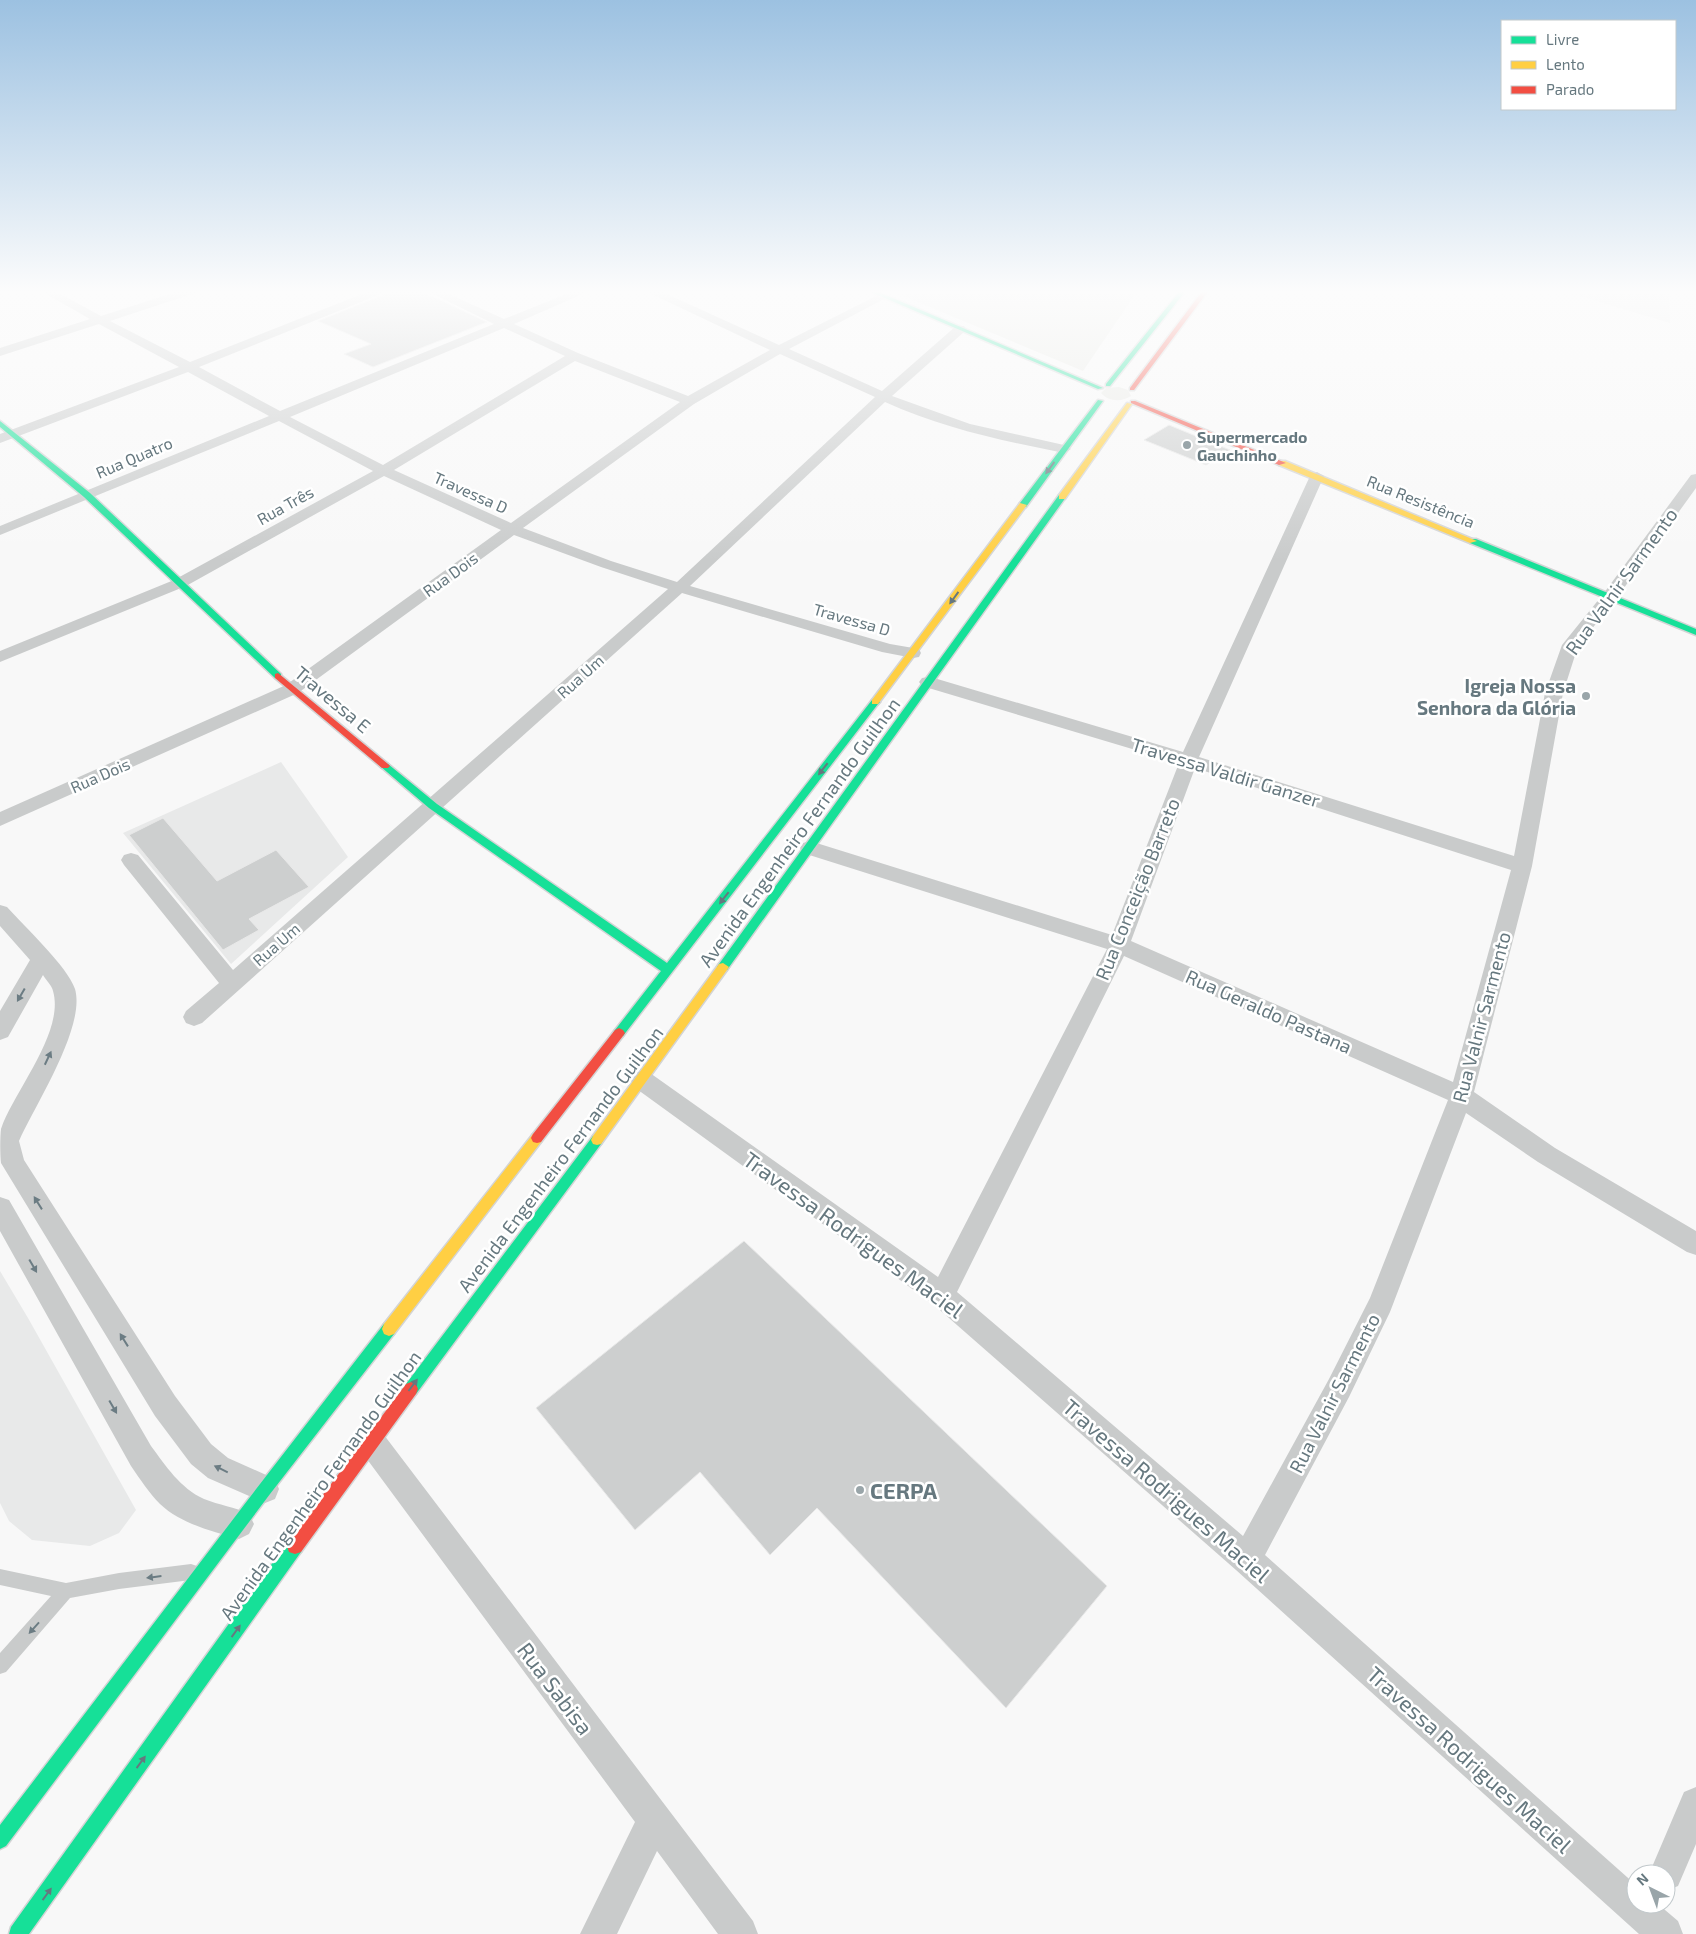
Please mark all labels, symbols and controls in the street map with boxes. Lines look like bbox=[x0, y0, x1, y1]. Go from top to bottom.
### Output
legend bbox=[1501, 20, 1676, 110]
text: Livre bbox=[1546, 30, 1579, 48]
text: Lento bbox=[1546, 55, 1585, 73]
text: Parado bbox=[1546, 80, 1594, 98]
place label: Supermercado Gauchinho bbox=[1197, 427, 1307, 464]
street label: Rua Quatro bbox=[93, 432, 176, 483]
marker: Supermercado Gauchinho bbox=[1181, 439, 1193, 451]
one-way arrow bbox=[1045, 461, 1055, 474]
street label: Travessa D bbox=[431, 467, 511, 517]
street label: Rua Resistência bbox=[1364, 471, 1478, 531]
street label: Rua Três bbox=[253, 482, 317, 528]
street label: Rua Valnir Sarmento bbox=[1560, 503, 1682, 659]
street label: Rua Dois bbox=[419, 548, 481, 600]
one-way arrow bbox=[948, 591, 959, 604]
street label: Travessa D bbox=[811, 599, 893, 639]
street label: Rua Um bbox=[553, 650, 607, 702]
street label: Travessa E bbox=[290, 661, 376, 737]
place label: Igreja Nossa Senhora da Glória bbox=[1417, 674, 1576, 719]
marker: Igreja Nossa Senhora da Glória bbox=[1580, 690, 1592, 702]
street label: Avenida Engenheiro Fernando Guilhon bbox=[694, 693, 904, 971]
street label: Travessa Valdir Ganzer bbox=[1129, 732, 1323, 812]
street label: Rua Dois bbox=[67, 753, 133, 797]
one-way arrow bbox=[817, 762, 828, 775]
street label: Rua Conceição Barreto bbox=[1090, 795, 1185, 984]
one-way arrow bbox=[718, 891, 729, 904]
street label: Rua Um bbox=[249, 918, 303, 970]
street label: Rua Valnir Sarmento bbox=[1447, 929, 1515, 1105]
street label: Rua Geraldo Pastana bbox=[1182, 964, 1356, 1058]
one-way arrow bbox=[17, 987, 25, 1002]
street label: Avenida Engenheiro Fernando Guilhon bbox=[452, 1022, 668, 1296]
one-way arrow bbox=[45, 1051, 53, 1065]
street label: Travessa Rodrigues Maciel bbox=[739, 1145, 970, 1323]
one-way arrow bbox=[33, 1196, 42, 1209]
one-way arrow bbox=[28, 1259, 37, 1272]
street label: Rua Valnir Sarmento bbox=[1284, 1309, 1384, 1477]
one-way arrow bbox=[119, 1334, 128, 1347]
street label: Avenida Engenheiro Fernando Guilhon bbox=[215, 1346, 425, 1624]
one-way arrow bbox=[408, 1379, 419, 1392]
street label: Travessa Rodrigues Maciel bbox=[1058, 1393, 1276, 1587]
one-way arrow bbox=[109, 1399, 117, 1414]
one-way arrow bbox=[213, 1465, 228, 1473]
place label: CERPA bbox=[870, 1477, 938, 1503]
marker: CERPA bbox=[854, 1484, 866, 1496]
one-way arrow bbox=[146, 1573, 162, 1581]
one-way arrow bbox=[28, 1621, 40, 1633]
one-way arrow bbox=[231, 1624, 241, 1637]
street label: Rua Sabisa bbox=[513, 1637, 599, 1739]
street label: Travessa Rodrigues Maciel bbox=[1363, 1660, 1578, 1858]
one-way arrow bbox=[136, 1756, 146, 1769]
north arrow bbox=[1626, 1864, 1676, 1914]
text: N bbox=[1633, 1869, 1651, 1889]
one-way arrow bbox=[41, 1888, 51, 1901]

